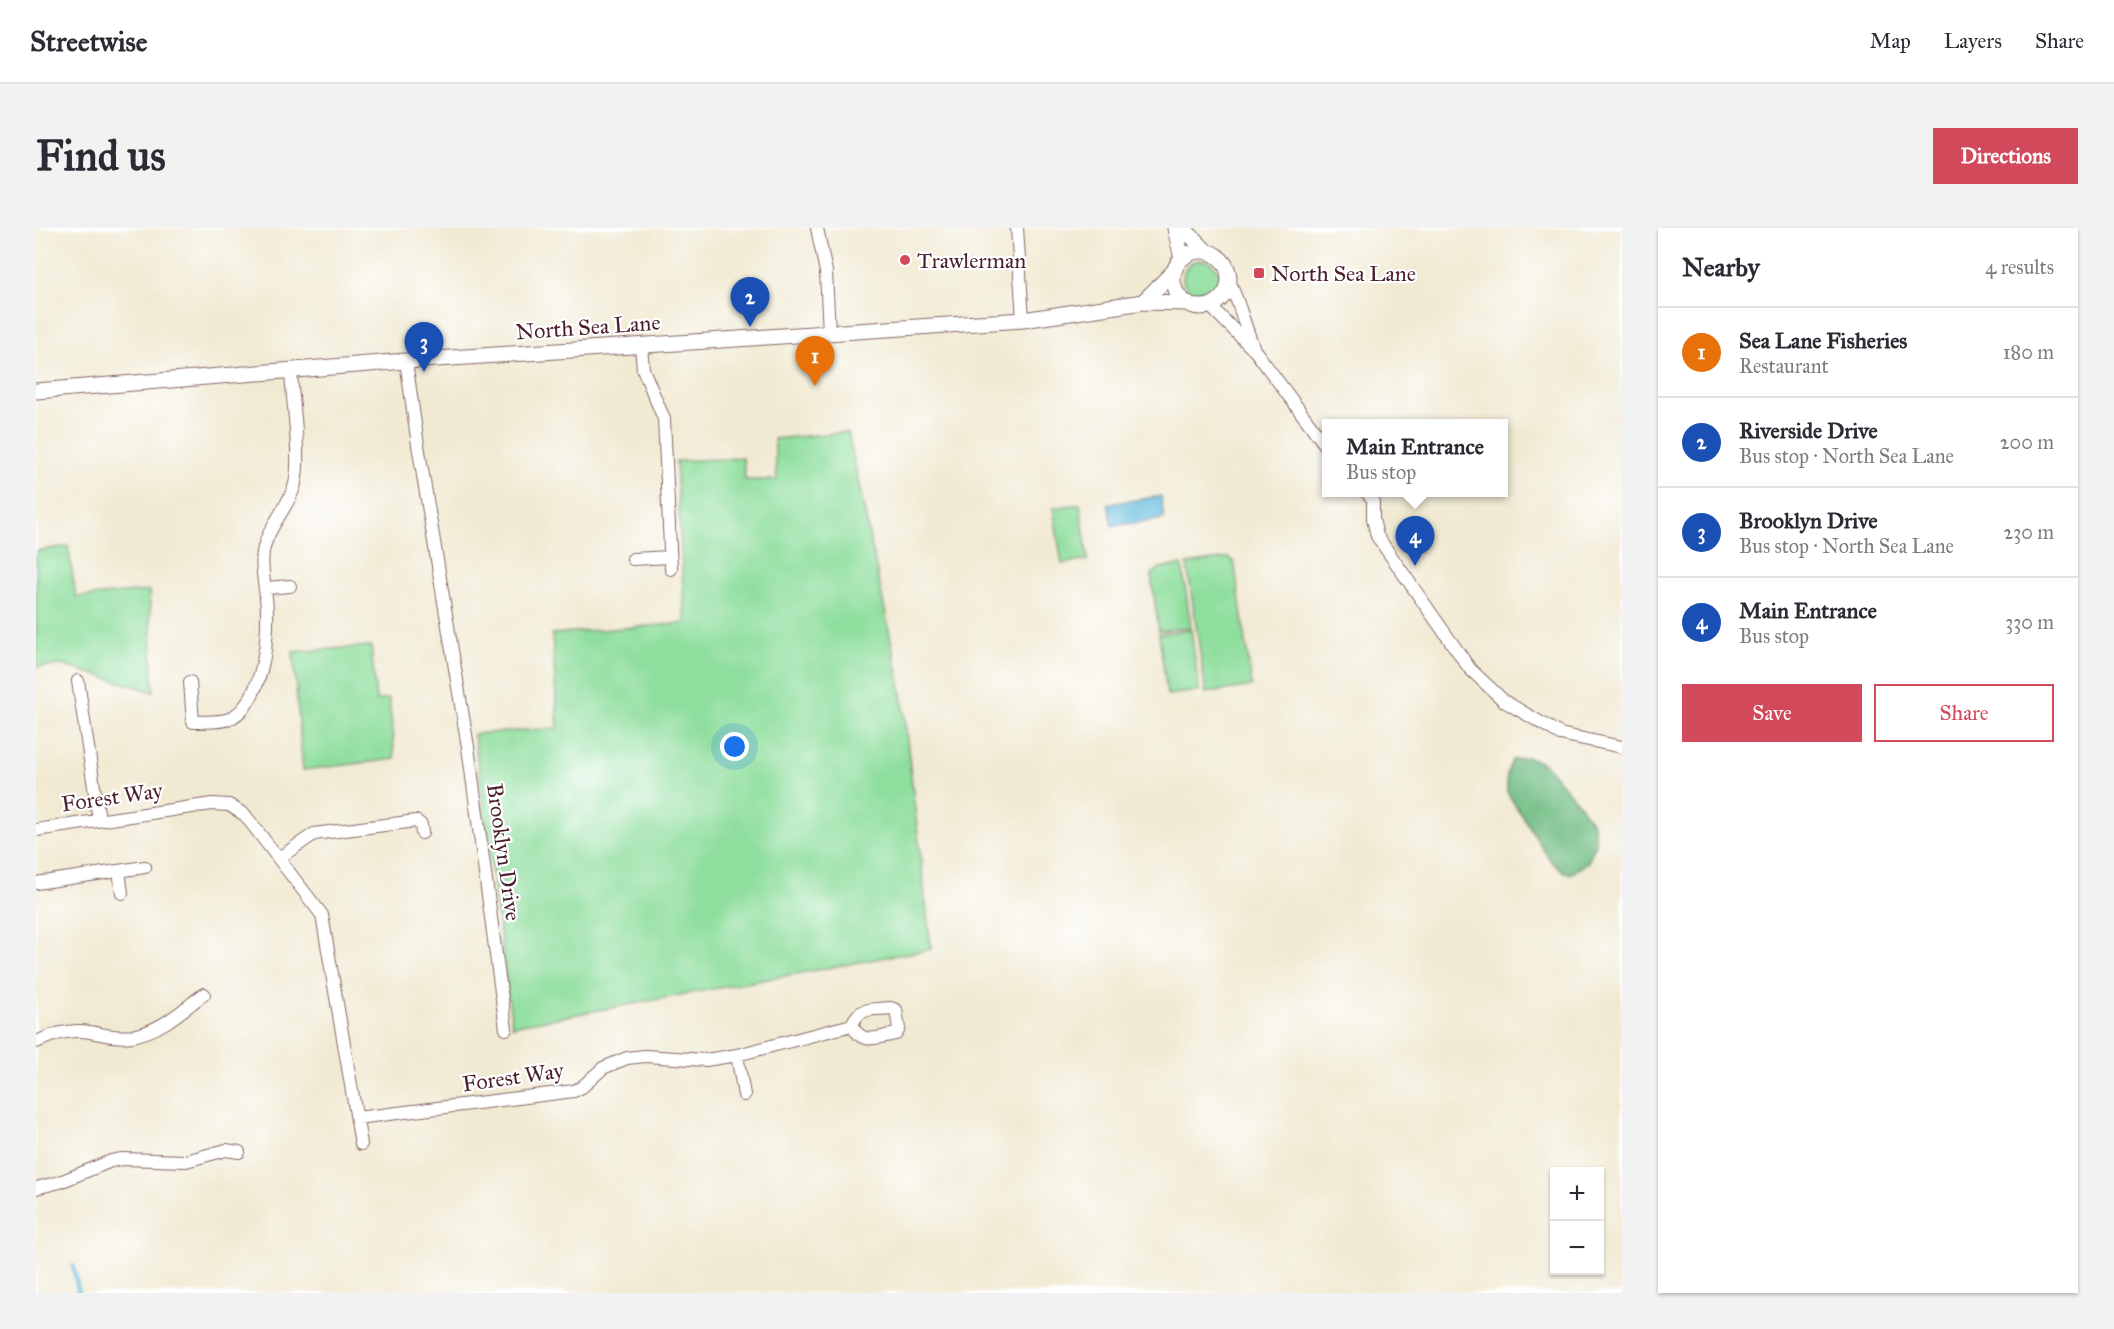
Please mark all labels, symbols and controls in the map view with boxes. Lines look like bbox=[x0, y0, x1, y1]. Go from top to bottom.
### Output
text: Streetwise bbox=[30, 24, 147, 59]
text: Map bbox=[1870, 28, 1911, 54]
text: Layers bbox=[1944, 28, 2002, 54]
text: Share bbox=[2035, 28, 2084, 54]
button: Directions bbox=[1933, 128, 2078, 184]
text: Find us bbox=[36, 130, 166, 182]
place label: Trawlerman bbox=[917, 247, 1026, 274]
text: Nearby bbox=[1682, 251, 1760, 283]
marker: Trawlerman bbox=[898, 253, 912, 267]
text: 4 results bbox=[1985, 255, 2054, 279]
place label: North Sea Lane bbox=[1271, 260, 1416, 287]
marker: North Sea Lane bbox=[1252, 266, 1266, 280]
pin: 2 bbox=[730, 278, 770, 327]
street label: North Sea Lane bbox=[515, 308, 661, 346]
pin: 3 bbox=[404, 322, 444, 372]
text: Sea Lane Fisheries bbox=[1739, 327, 1907, 354]
pin: 1 bbox=[796, 336, 834, 386]
text: 1 bbox=[1698, 340, 1705, 364]
text: 180 m bbox=[2003, 340, 2054, 364]
text: Restaurant bbox=[1739, 354, 1829, 378]
text: Riverside Drive bbox=[1739, 417, 1878, 444]
popup bbox=[1322, 419, 1508, 497]
text: 2 bbox=[1697, 430, 1706, 454]
text: 200 m bbox=[2000, 430, 2054, 454]
text: Main Entrance bbox=[1346, 433, 1484, 460]
text: Bus stop · North Sea Lane bbox=[1739, 444, 1954, 468]
text: Bus stop bbox=[1346, 460, 1416, 484]
text: Brooklyn Drive bbox=[1739, 507, 1878, 534]
pin: 4 bbox=[1396, 516, 1434, 566]
text: 3 bbox=[1698, 520, 1706, 544]
text: 230 m bbox=[2003, 520, 2054, 544]
text: Bus stop · North Sea Lane bbox=[1739, 534, 1954, 558]
text: Main Entrance bbox=[1739, 597, 1877, 624]
text: 4 bbox=[1696, 610, 1707, 634]
text: 330 m bbox=[2005, 610, 2054, 634]
text: Bus stop bbox=[1739, 624, 1809, 648]
button: Save bbox=[1682, 684, 1862, 742]
button: Share bbox=[1874, 684, 2054, 742]
your location bbox=[720, 732, 749, 761]
street label: Forest Way bbox=[60, 776, 165, 817]
street label: Brooklyn Drive bbox=[481, 781, 527, 923]
street label: Forest Way bbox=[461, 1056, 566, 1097]
map controls bbox=[1550, 1167, 1604, 1275]
button: + bbox=[1550, 1167, 1604, 1221]
button: − bbox=[1550, 1221, 1604, 1275]

